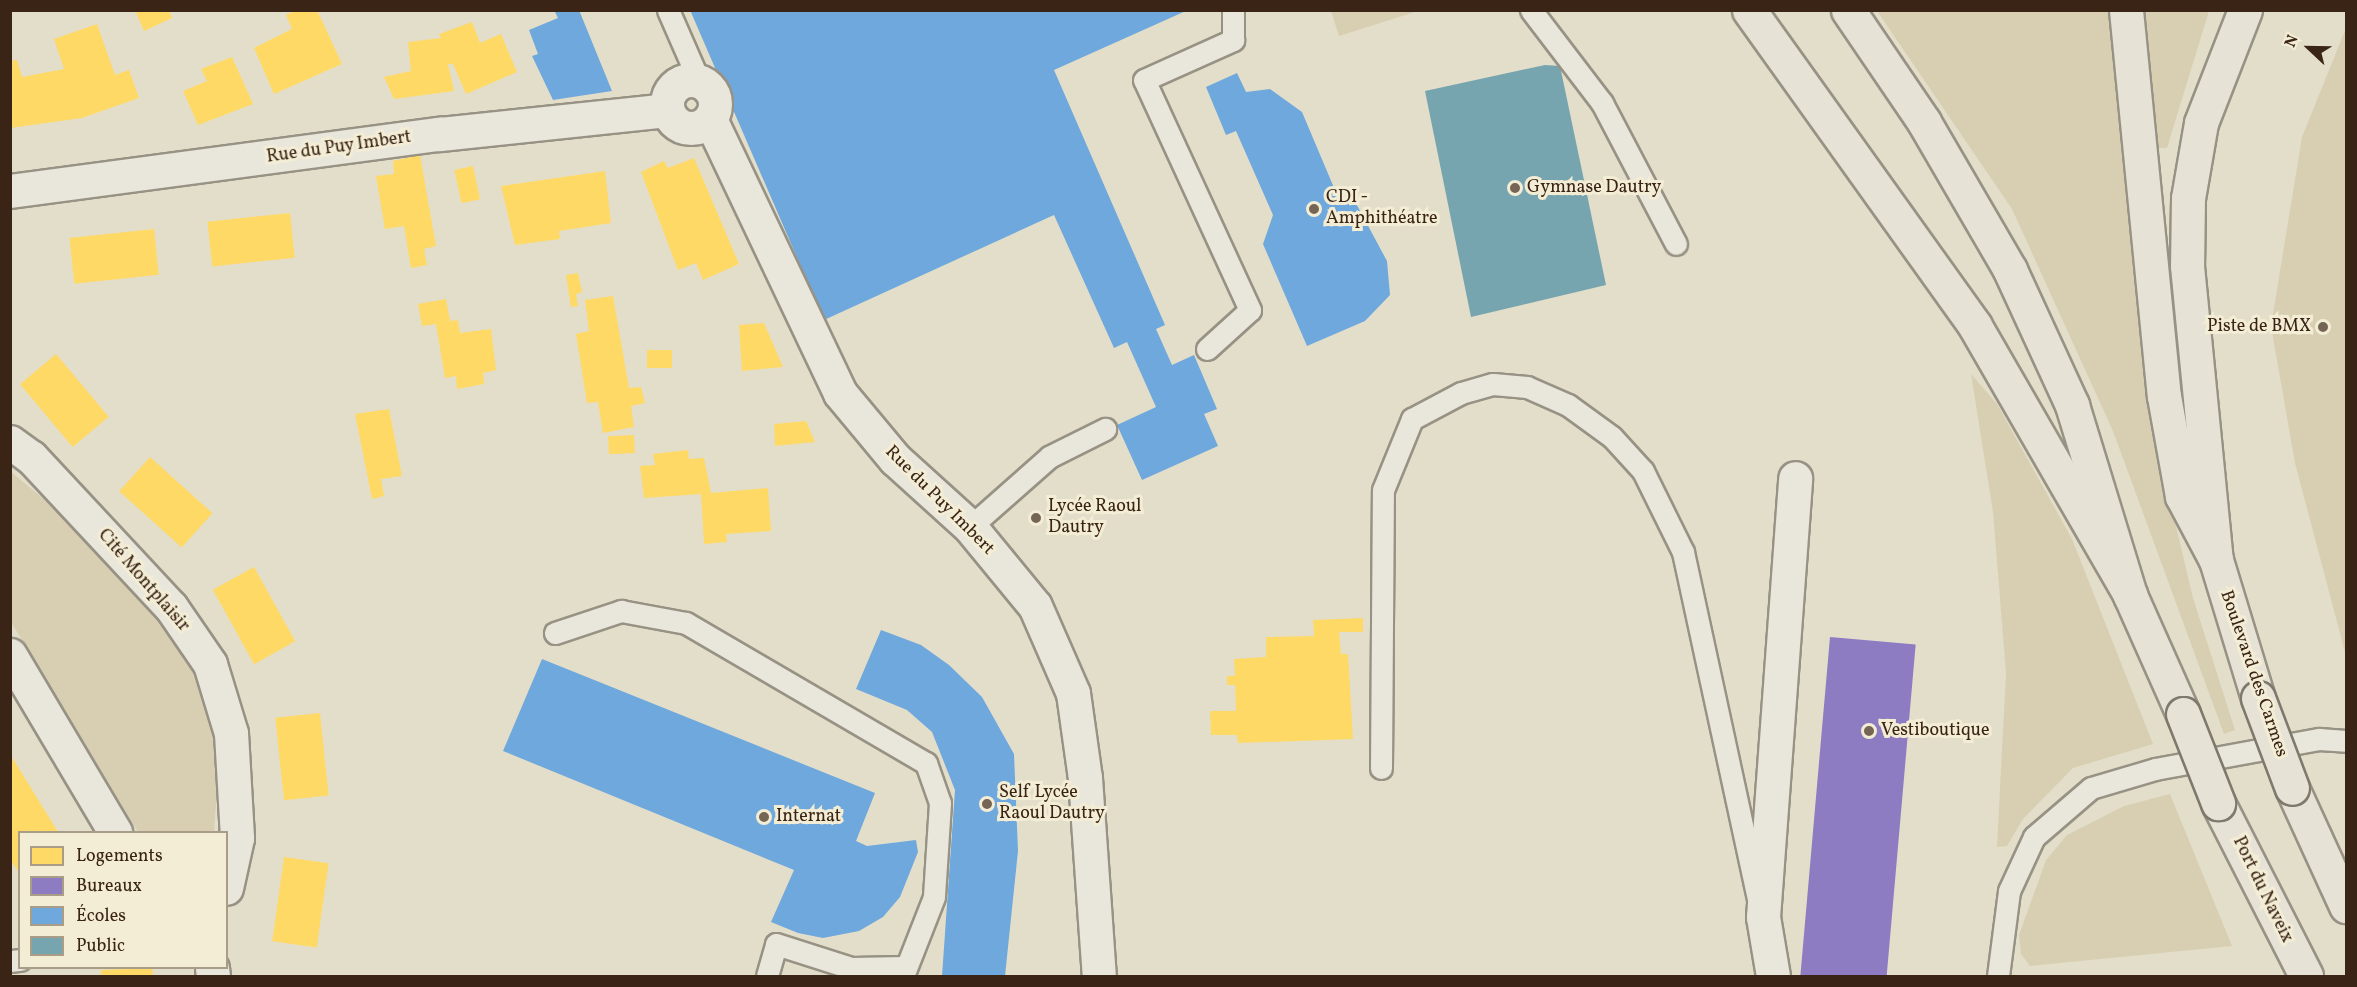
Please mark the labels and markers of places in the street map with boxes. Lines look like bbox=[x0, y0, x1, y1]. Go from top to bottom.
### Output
place label: Gymnase Dautry bbox=[1527, 177, 1661, 199]
marker: Gymnase Dautry bbox=[1508, 181, 1522, 195]
place label: CDI - Amphithéatre bbox=[1326, 188, 1438, 230]
marker: CDI - Amphithéatre bbox=[1307, 202, 1321, 216]
place label: Piste de BMX bbox=[2207, 316, 2311, 338]
marker: Piste de BMX bbox=[2316, 320, 2330, 334]
place label: Lycée Raoul Dautry bbox=[1048, 497, 1141, 540]
marker: Lycée Raoul Dautry bbox=[1029, 511, 1043, 525]
place label: Vestiboutique bbox=[1881, 720, 1989, 742]
marker: Vestiboutique bbox=[1862, 724, 1876, 738]
place label: Self Lycée Raoul Dautry bbox=[999, 783, 1105, 826]
marker: Self Lycée Raoul Dautry bbox=[980, 797, 994, 811]
place label: Internat bbox=[776, 806, 841, 828]
marker: Internat bbox=[757, 810, 771, 824]

